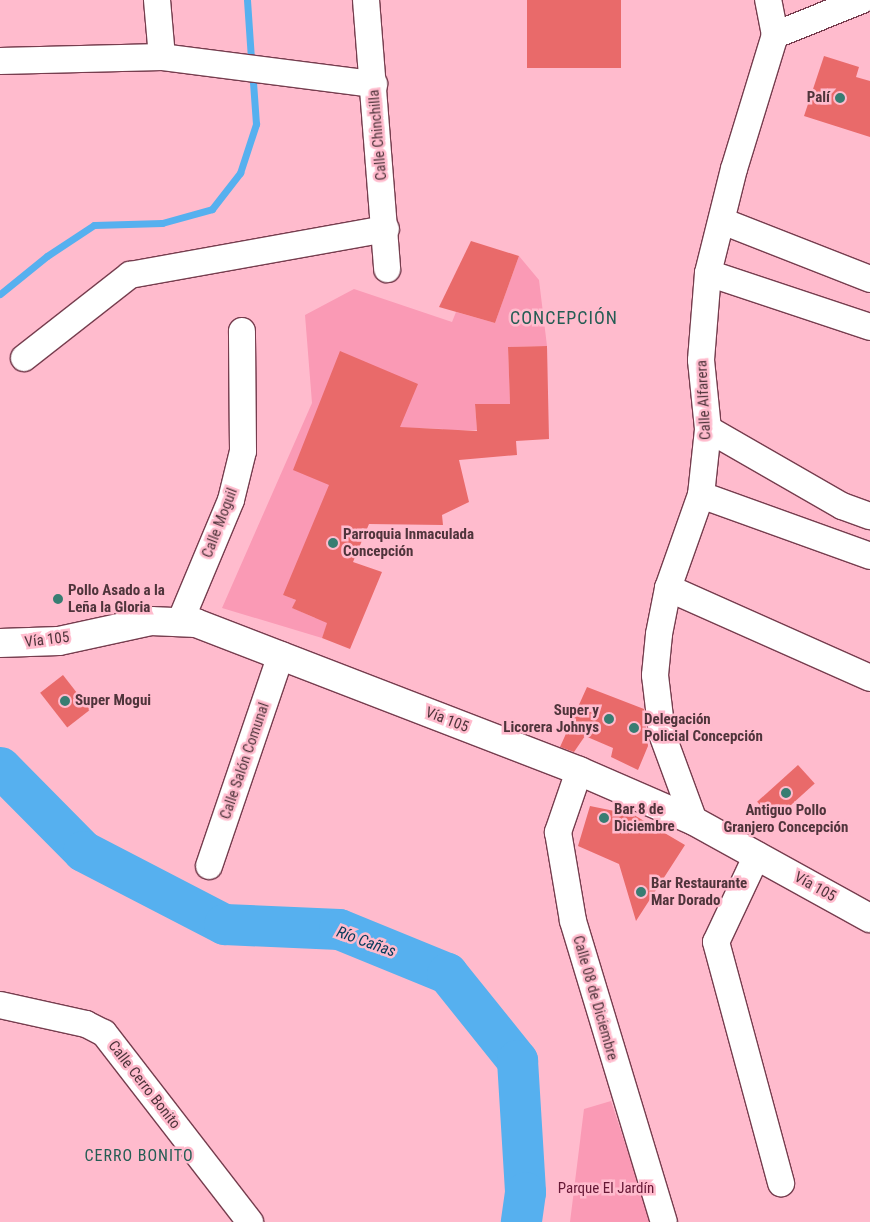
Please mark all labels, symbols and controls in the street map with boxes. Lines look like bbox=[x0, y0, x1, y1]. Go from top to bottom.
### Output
street label: Calle Chinchilla bbox=[365, 89, 391, 181]
place label: Palí bbox=[807, 89, 830, 107]
marker: Palí bbox=[834, 92, 846, 104]
district label: CONCEPCIÓN bbox=[509, 307, 619, 329]
street label: Calle Alfarera bbox=[693, 360, 715, 440]
street label: Calle Moguil bbox=[198, 485, 242, 561]
place label: Parroquia Inmaculada Concepción bbox=[343, 525, 474, 560]
marker: Parroquia Inmaculada Concepción bbox=[327, 537, 339, 549]
place label: Pollo Asado a la Leña la Gloria bbox=[68, 581, 165, 616]
marker: Pollo Asado a la Leña la Gloria bbox=[52, 593, 64, 605]
street label: Vía 105 bbox=[24, 628, 70, 652]
place label: Super Mogui bbox=[75, 692, 151, 710]
marker: Super Mogui bbox=[59, 695, 71, 707]
street label: Calle Salón Comunal bbox=[217, 700, 273, 822]
place label: Super y Licorera Johnys bbox=[503, 701, 599, 736]
street label: Vía 105 bbox=[423, 704, 471, 736]
place label: Delegación Policial Concepción bbox=[644, 710, 763, 745]
marker: Super y Licorera Johnys bbox=[603, 713, 615, 725]
marker: Delegación Policial Concepción bbox=[628, 722, 640, 734]
marker: Antiguo Pollo Granjero Concepción bbox=[780, 787, 792, 799]
place label: Bar 8 de Diciembre bbox=[614, 800, 675, 835]
place label: Antiguo Pollo Granjero Concepción bbox=[724, 801, 848, 836]
marker: Bar 8 de Diciembre bbox=[598, 812, 610, 824]
street label: Vía 105 bbox=[791, 868, 839, 906]
place label: Bar Restaurante Mar Dorado bbox=[651, 874, 747, 909]
marker: Bar Restaurante Mar Dorado bbox=[635, 886, 647, 898]
water label: Río Cañas bbox=[334, 922, 398, 962]
street label: Calle 08 de Diciembre bbox=[569, 934, 621, 1062]
street label: Calle Cerro Bonito bbox=[104, 1037, 184, 1133]
district label: CERRO BONITO bbox=[83, 1146, 195, 1166]
park label: Parque El Jardín bbox=[558, 1180, 654, 1198]

